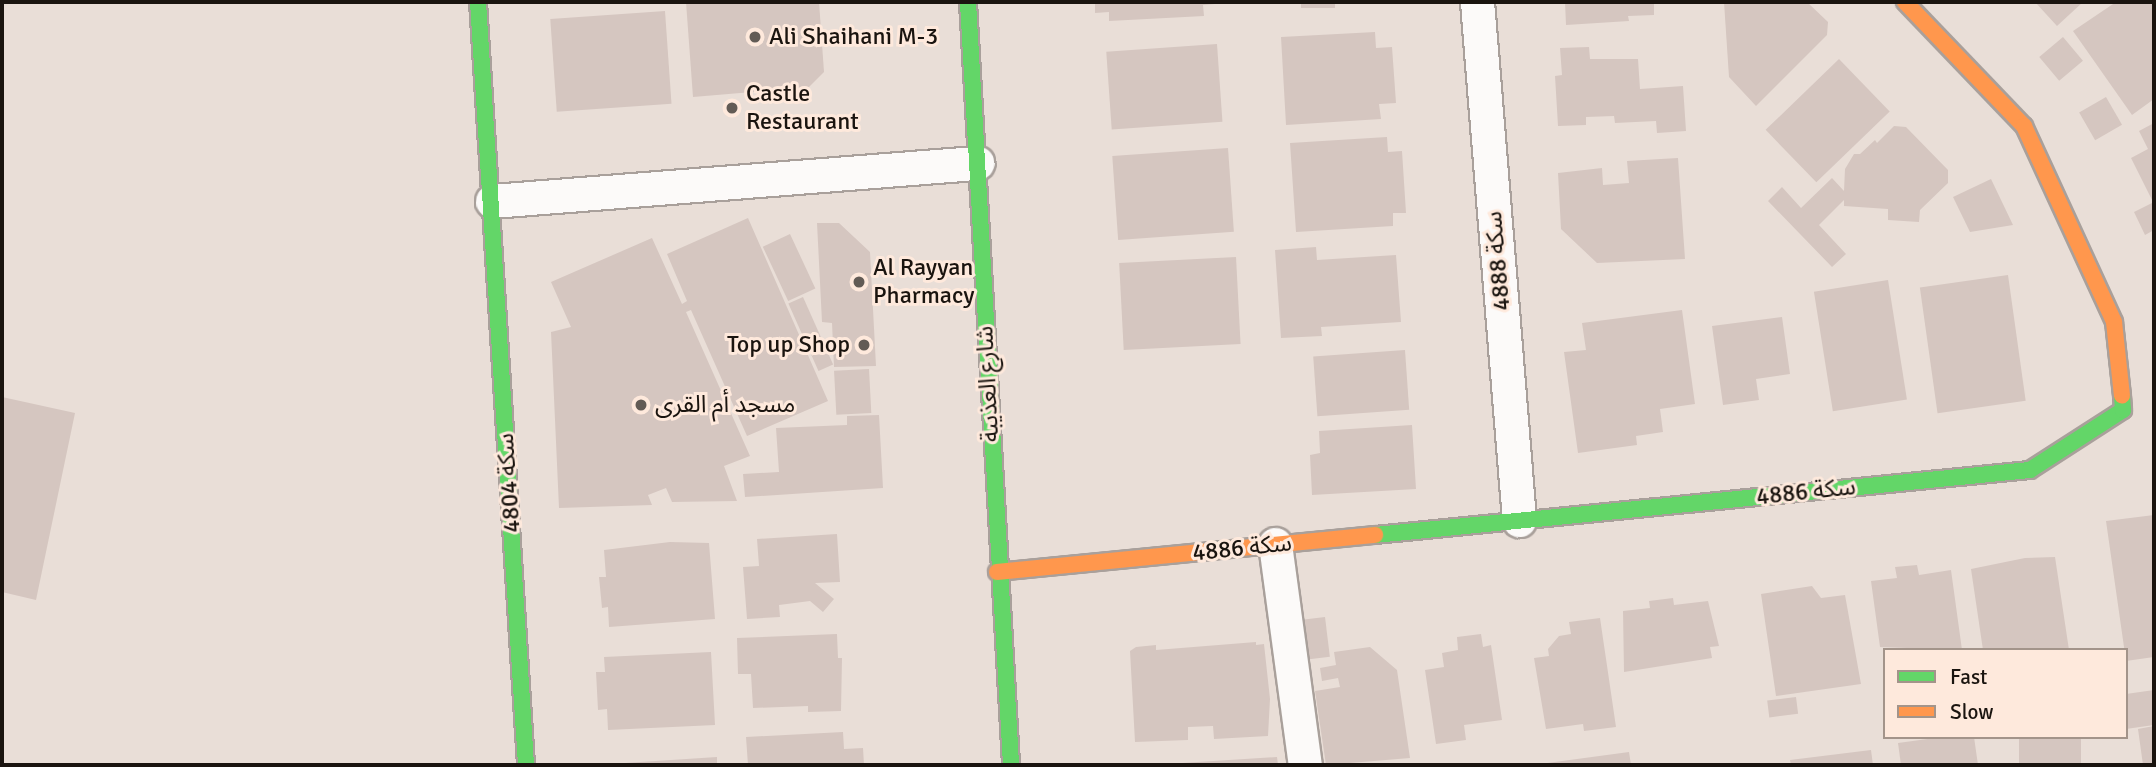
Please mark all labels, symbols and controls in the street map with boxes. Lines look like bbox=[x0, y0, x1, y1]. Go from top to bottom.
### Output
place label: Ali Shaihani M-3 bbox=[769, 23, 938, 51]
marker: Ali Shaihani M-3 bbox=[747, 29, 763, 45]
place label: Castle Restaurant bbox=[746, 80, 859, 136]
marker: Castle Restaurant bbox=[724, 100, 740, 116]
street label: سكة 4888 bbox=[1479, 210, 1517, 312]
place label: Al Rayyan Pharmacy bbox=[873, 254, 974, 310]
marker: Al Rayyan Pharmacy bbox=[851, 274, 867, 290]
street label: شارع العذيبة bbox=[971, 325, 1005, 443]
place label: Top up Shop bbox=[727, 331, 850, 359]
marker: Top up Shop bbox=[856, 337, 872, 353]
place label: مسجد أم القرى bbox=[655, 391, 795, 419]
marker: مسجد أم القرى bbox=[633, 397, 649, 413]
street label: سكة 4804 bbox=[491, 432, 527, 534]
street label: سكة 4886 bbox=[1755, 472, 1857, 512]
street label: سكة 4886 bbox=[1191, 528, 1293, 568]
legend bbox=[1883, 648, 2128, 739]
text: Fast bbox=[1950, 664, 1987, 690]
text: Slow bbox=[1950, 699, 1994, 725]

